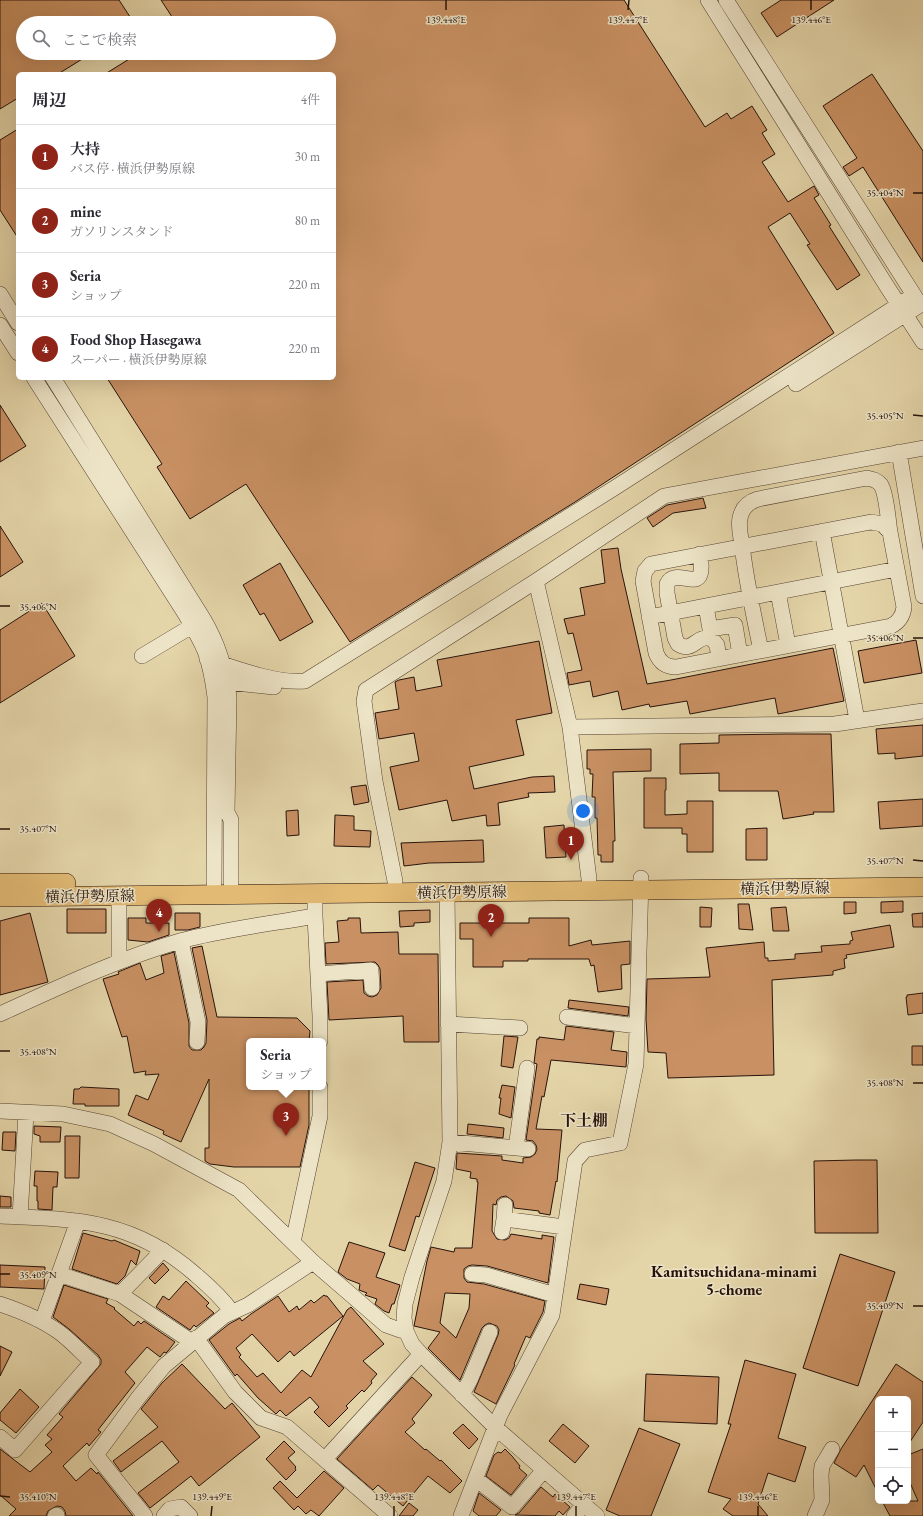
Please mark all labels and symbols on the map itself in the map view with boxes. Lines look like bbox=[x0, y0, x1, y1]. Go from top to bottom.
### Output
text: 139.448°E bbox=[426, 13, 466, 26]
text: 139.447°E bbox=[608, 13, 648, 26]
text: 139.446°E bbox=[791, 13, 831, 26]
text: 35.404°N bbox=[866, 186, 904, 199]
text: 35.405°N bbox=[866, 409, 904, 422]
text: 35.406°N bbox=[19, 600, 57, 613]
text: 35.406°N bbox=[866, 631, 904, 644]
your location bbox=[573, 801, 593, 821]
text: 35.407°N bbox=[19, 822, 57, 835]
pin: 1 bbox=[558, 827, 584, 860]
text: 35.407°N bbox=[866, 854, 904, 867]
street label: 横浜伊勢原線 bbox=[740, 878, 830, 898]
street label: 横浜伊勢原線 bbox=[417, 882, 507, 902]
street label: 横浜伊勢原線 bbox=[45, 886, 135, 906]
pin: 4 bbox=[146, 899, 172, 932]
pin: 2 bbox=[478, 904, 504, 937]
text: 35.408°N bbox=[19, 1045, 57, 1058]
text: 35.408°N bbox=[866, 1076, 904, 1089]
pin: 3 bbox=[273, 1103, 299, 1136]
district label: 下土棚 bbox=[560, 1110, 608, 1131]
district label: Kamitsuchidana-minami 5-chome bbox=[651, 1261, 817, 1300]
text: 35.409°N bbox=[19, 1268, 57, 1281]
text: 35.409°N bbox=[866, 1299, 904, 1312]
text: 35.410°N bbox=[19, 1490, 57, 1503]
text: 139.449°E bbox=[192, 1490, 232, 1503]
text: 139.448°E bbox=[374, 1490, 414, 1503]
text: 139.447°E bbox=[556, 1490, 596, 1503]
text: 139.446°E bbox=[738, 1490, 778, 1503]

